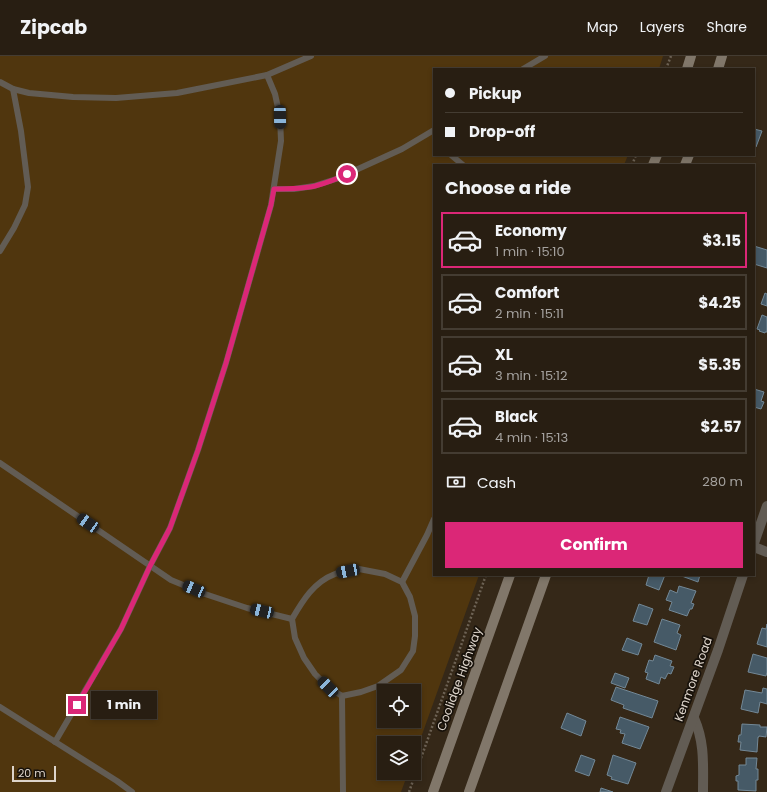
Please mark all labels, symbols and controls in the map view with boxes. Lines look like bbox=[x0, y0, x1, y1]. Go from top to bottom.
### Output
text: Zipcab bbox=[20, 14, 87, 41]
text: Map bbox=[587, 17, 618, 37]
text: Layers bbox=[640, 17, 684, 37]
text: Share bbox=[706, 17, 747, 37]
text: Pickup bbox=[469, 83, 521, 104]
car bbox=[274, 105, 286, 129]
text: Drop-off bbox=[469, 121, 535, 142]
route start bbox=[338, 165, 356, 183]
text: Choose a ride bbox=[445, 175, 571, 200]
text: Economy bbox=[495, 220, 567, 241]
icon: car bbox=[447, 222, 483, 258]
text: $3.15 bbox=[702, 230, 741, 251]
text: 1 min · 15:10 bbox=[495, 242, 565, 261]
text: Comfort bbox=[495, 282, 559, 303]
icon: car bbox=[447, 284, 483, 320]
text: $4.25 bbox=[698, 292, 741, 313]
text: 2 min · 15:11 bbox=[495, 304, 564, 323]
text: XL bbox=[495, 344, 513, 365]
icon: car bbox=[447, 346, 483, 382]
text: $5.35 bbox=[698, 354, 741, 375]
text: 3 min · 15:12 bbox=[495, 366, 567, 385]
text: Black bbox=[495, 406, 538, 427]
icon: car bbox=[447, 408, 483, 444]
text: $2.57 bbox=[701, 416, 741, 437]
text: 4 min · 15:13 bbox=[495, 428, 568, 447]
icon: cash bbox=[445, 471, 467, 493]
text: Cash bbox=[477, 472, 516, 493]
text: 280 m bbox=[702, 472, 743, 491]
car bbox=[75, 511, 101, 535]
button: Confirm bbox=[445, 522, 743, 568]
car bbox=[335, 563, 361, 579]
car bbox=[181, 579, 207, 599]
car bbox=[249, 602, 275, 620]
street label: Coolidge Highway bbox=[432, 625, 486, 733]
street label: Kenmore Road bbox=[670, 634, 716, 724]
car bbox=[315, 674, 341, 700]
map controls bbox=[377, 684, 421, 780]
button: locate bbox=[377, 684, 421, 728]
callout: 1 min bbox=[91, 691, 157, 719]
text: 1 min bbox=[107, 695, 141, 714]
route end bbox=[68, 696, 86, 714]
button: layers bbox=[377, 736, 421, 780]
scale bar bbox=[12, 764, 56, 783]
text: 20 m bbox=[18, 765, 46, 781]

